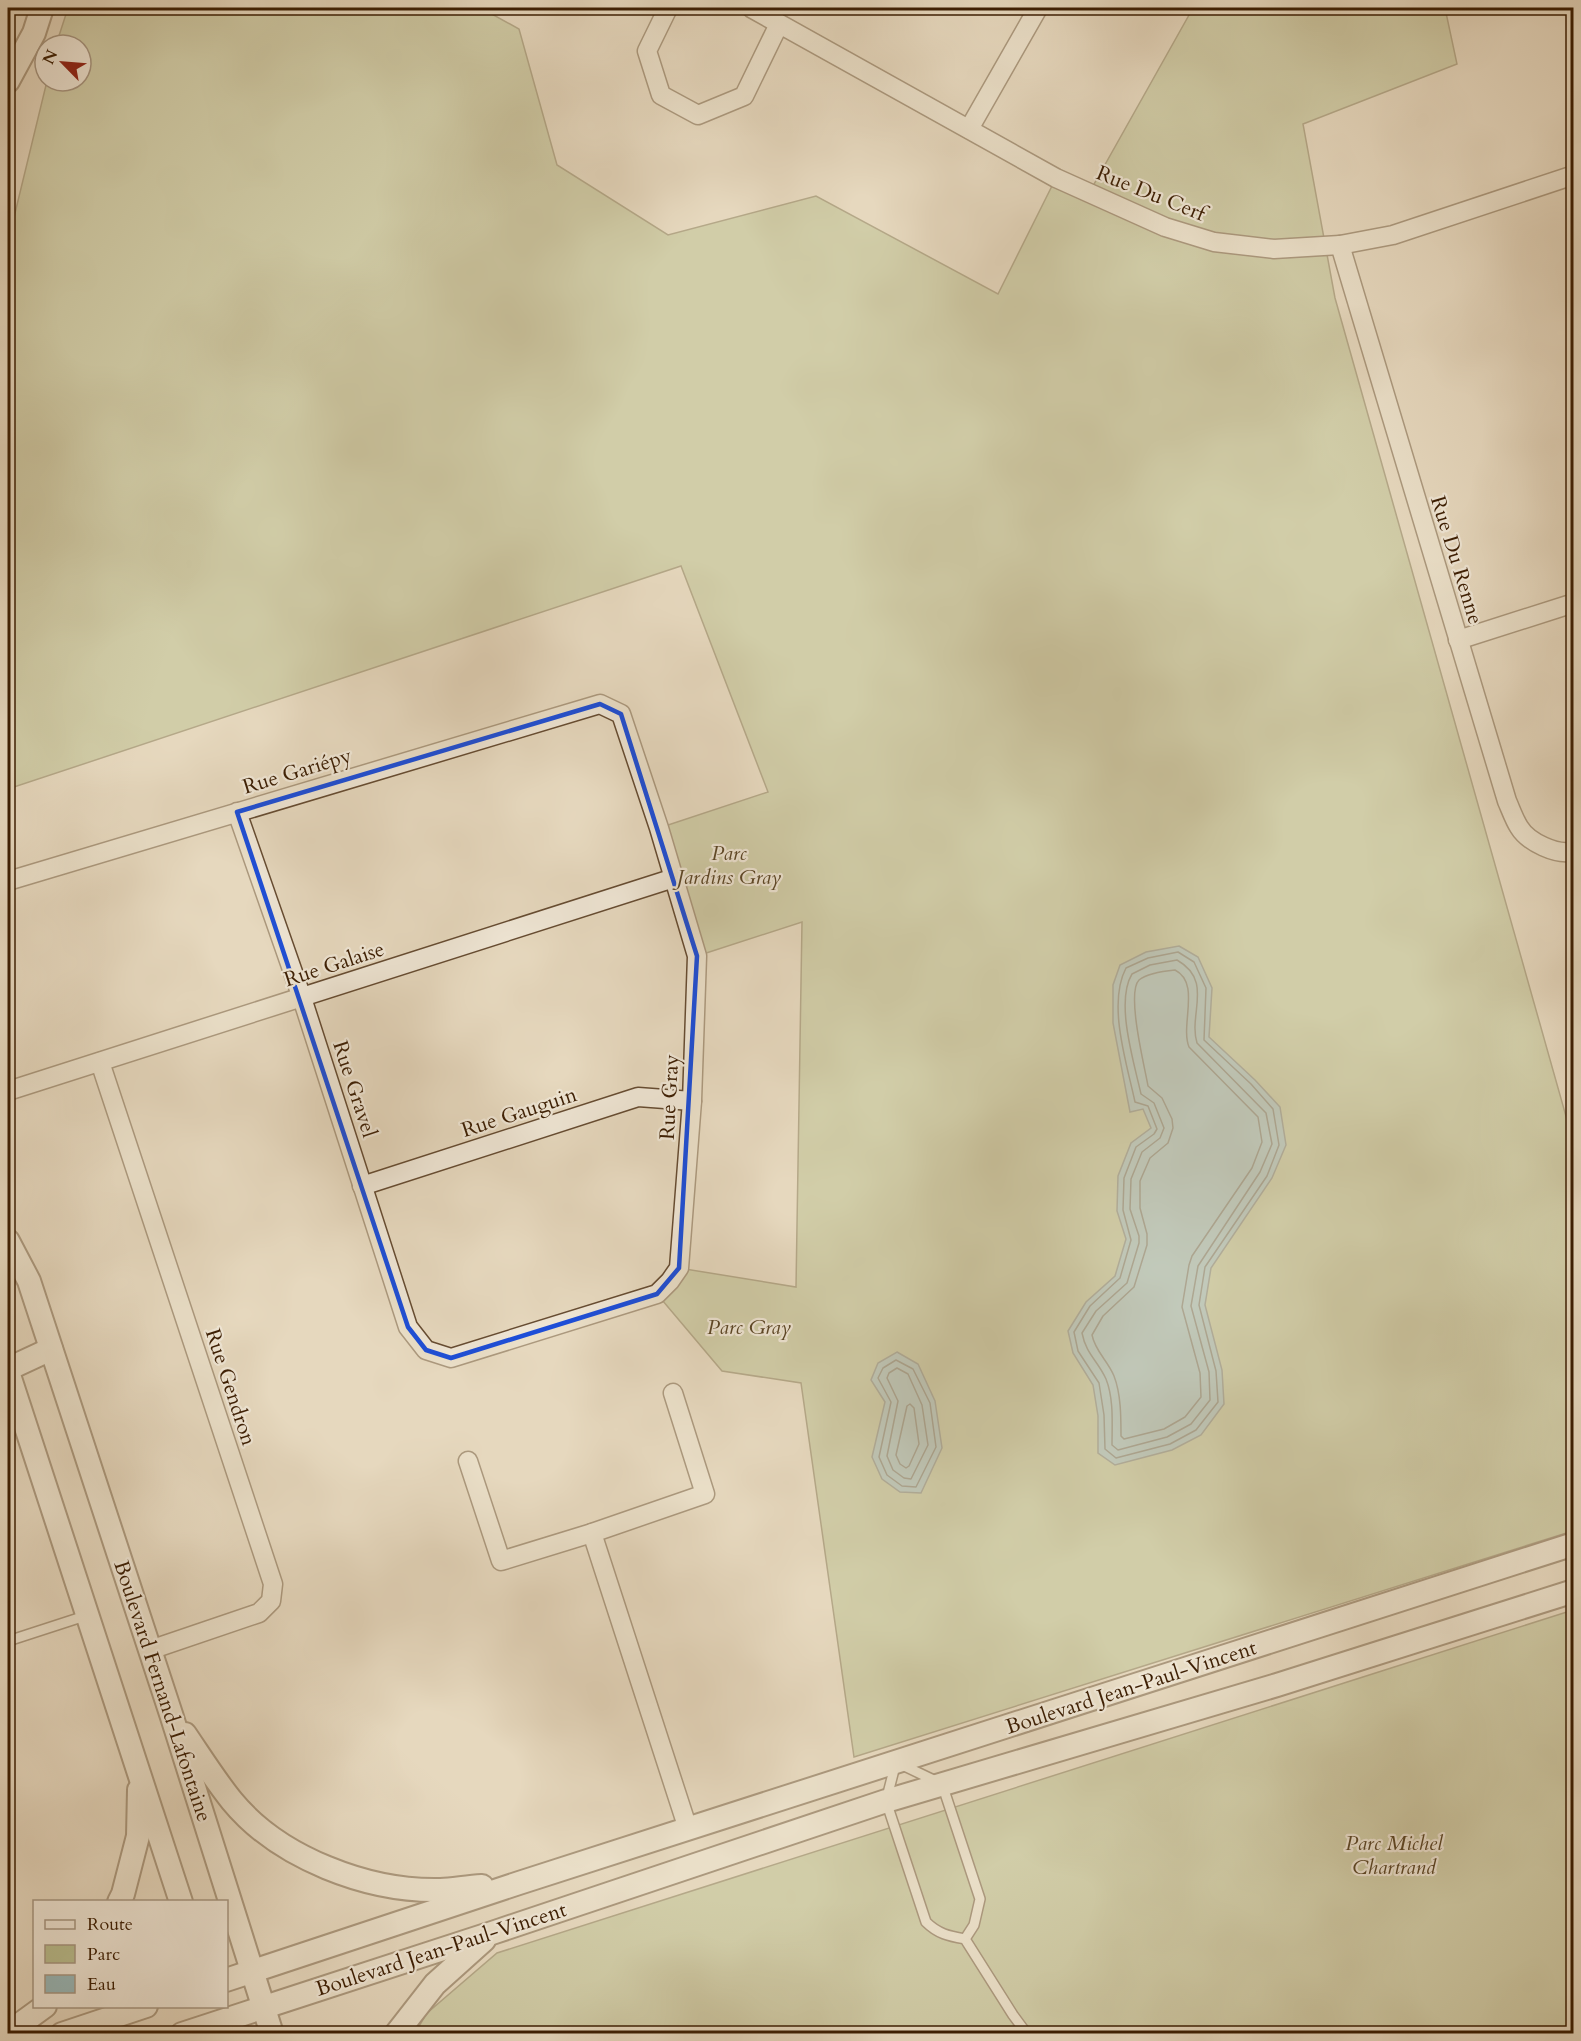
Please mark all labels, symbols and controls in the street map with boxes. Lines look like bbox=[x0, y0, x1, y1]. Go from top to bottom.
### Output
north arrow bbox=[33, 33, 93, 93]
text: N bbox=[37, 46, 63, 68]
street label: Rue Du Cerf bbox=[1092, 158, 1213, 230]
street label: Rue Du Renne bbox=[1423, 492, 1490, 628]
street label: Rue Gariépy bbox=[239, 741, 355, 802]
park label: Parc Jardins Gray bbox=[672, 839, 781, 892]
street label: Rue Galaise bbox=[280, 935, 388, 994]
street label: Rue Gravel bbox=[325, 1037, 384, 1141]
street label: Rue Gray bbox=[653, 1053, 686, 1141]
street label: Rue Gauguin bbox=[458, 1080, 581, 1145]
park label: Parc Gray bbox=[707, 1313, 791, 1342]
street label: Rue Gendron bbox=[198, 1325, 263, 1449]
street label: Boulevard Fernand-Lafontaine bbox=[106, 1557, 219, 1826]
street label: Boulevard Jean-Paul-Vincent bbox=[1002, 1633, 1261, 1742]
park label: Parc Michel Chartrand bbox=[1345, 1829, 1444, 1882]
street label: Boulevard Jean-Paul-Vincent bbox=[312, 1895, 571, 2004]
legend bbox=[33, 1900, 228, 2008]
text: Route bbox=[87, 1912, 133, 1937]
text: Parc bbox=[87, 1942, 120, 1967]
text: Eau bbox=[87, 1972, 116, 1997]

